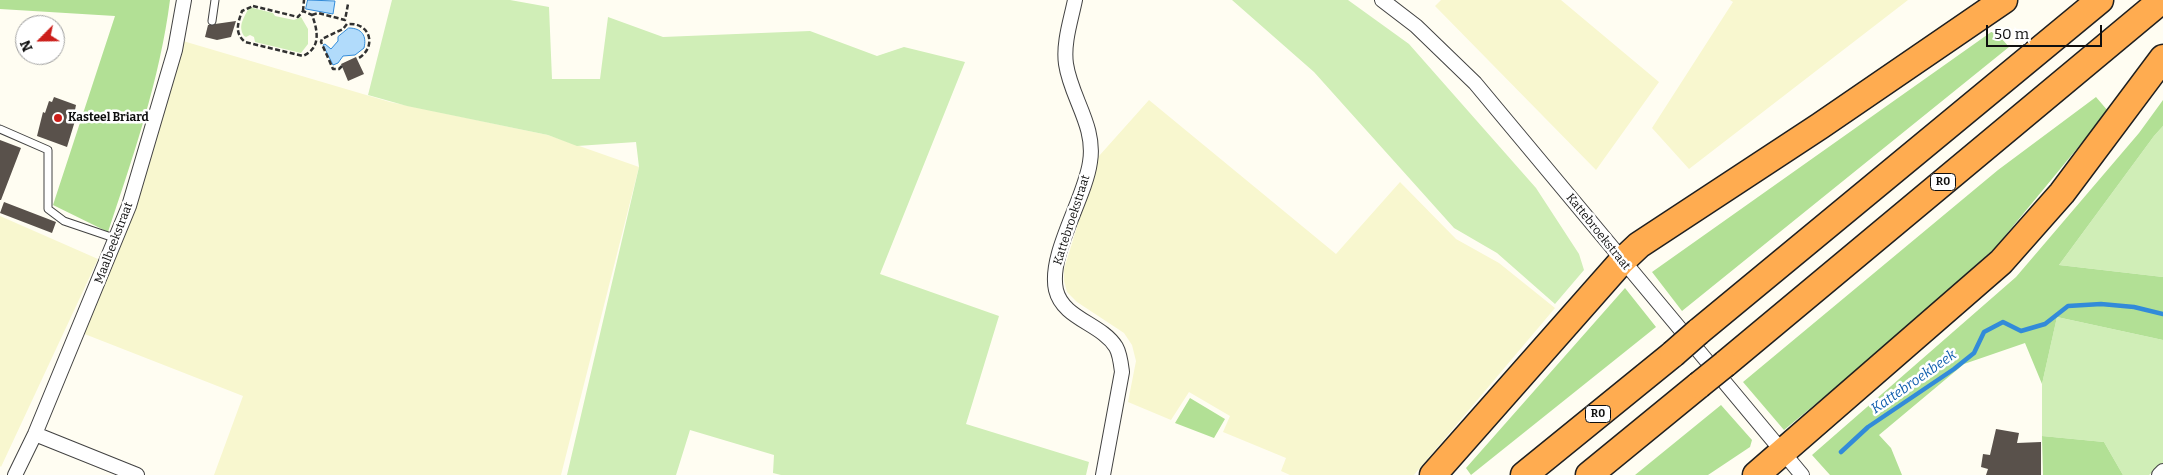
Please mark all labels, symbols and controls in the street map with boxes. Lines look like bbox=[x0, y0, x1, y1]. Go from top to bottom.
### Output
north arrow bbox=[15, 15, 65, 65]
scale bar bbox=[1988, 15, 2104, 47]
text: 50 m bbox=[1994, 25, 2029, 43]
text: N bbox=[17, 37, 37, 54]
place label: Kasteel Briard bbox=[68, 111, 149, 125]
marker: Kasteel Briard bbox=[52, 112, 64, 124]
street label: Kattebroekstraat bbox=[1051, 173, 1093, 267]
road number: R0 bbox=[1930, 173, 1956, 190]
street label: Kattebroekstraat bbox=[1563, 191, 1633, 273]
street label: Maalbeekstraat bbox=[92, 200, 136, 286]
water label: Kattebroekbeek bbox=[1868, 346, 1960, 418]
road number: R0 bbox=[1586, 406, 1610, 422]

